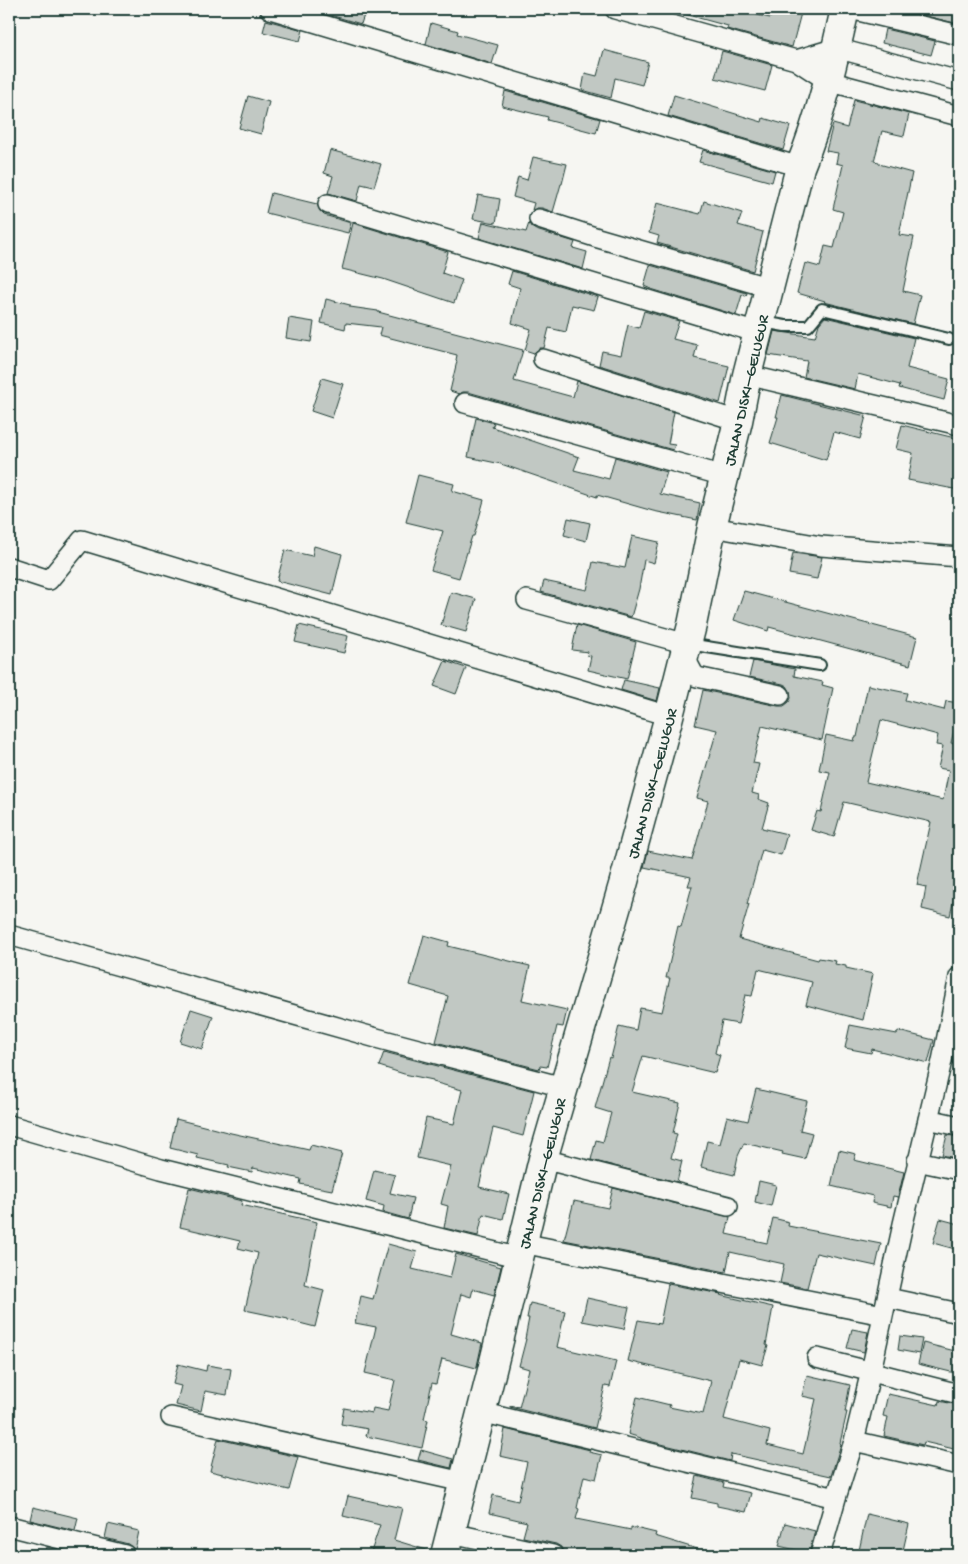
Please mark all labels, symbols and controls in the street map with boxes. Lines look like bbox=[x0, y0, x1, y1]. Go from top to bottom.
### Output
street label: JALAN DISKI–GELUGUR bbox=[722, 313, 775, 468]
street label: JALAN DISKI–GELUGUR bbox=[625, 706, 684, 861]
street label: JALAN DISKI–GELUGUR bbox=[516, 1096, 572, 1251]

